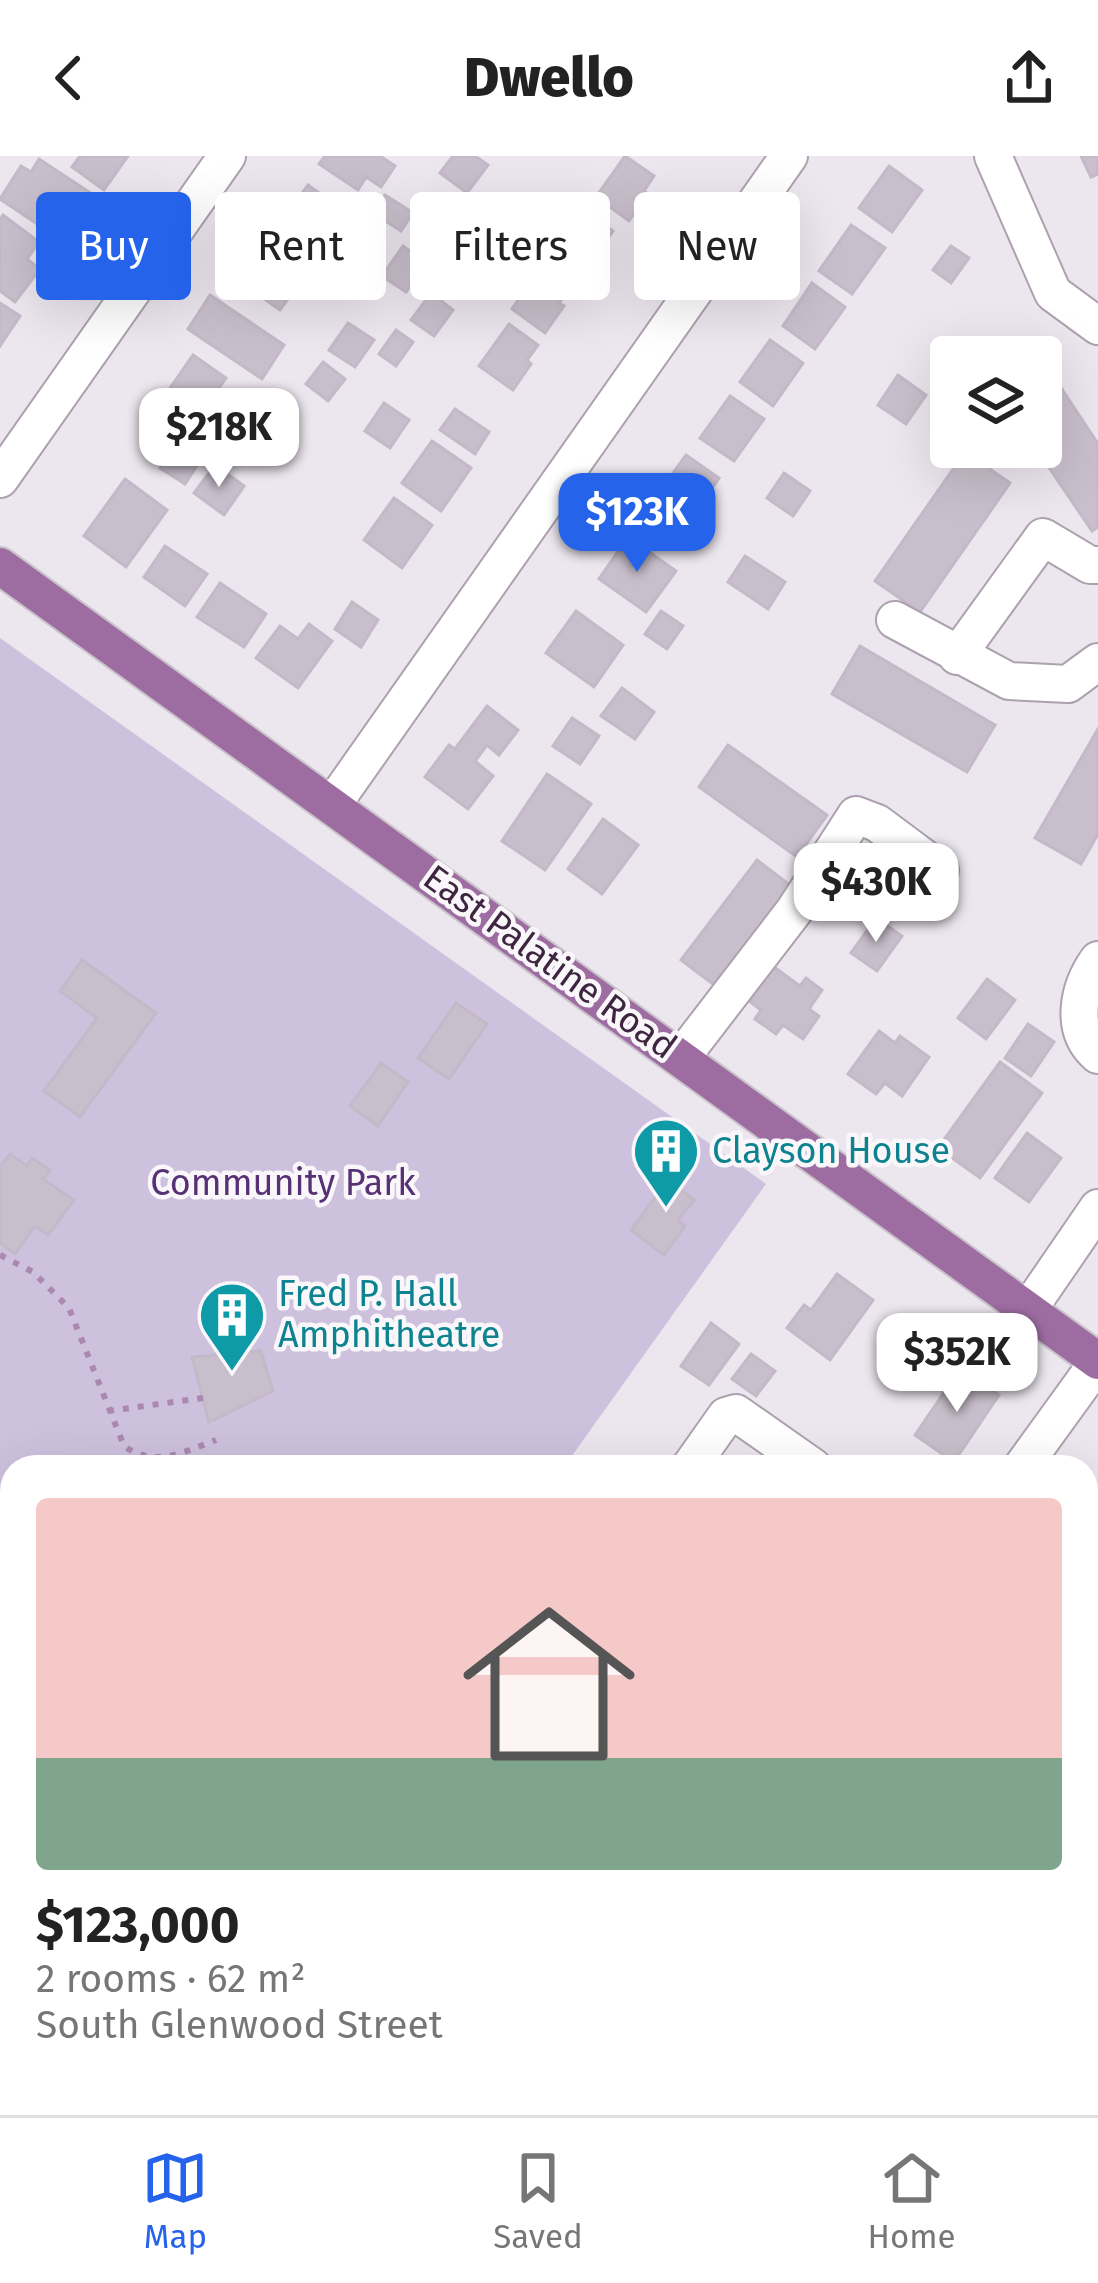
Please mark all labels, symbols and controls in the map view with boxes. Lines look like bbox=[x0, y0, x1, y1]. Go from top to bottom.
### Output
icon: back bbox=[36, 45, 102, 111]
icon: share bbox=[996, 45, 1062, 111]
text: Dwello bbox=[464, 46, 634, 110]
chip: Buy bbox=[36, 192, 191, 300]
chip: Rent bbox=[215, 192, 386, 300]
chip: Filters bbox=[410, 192, 610, 300]
chip: New bbox=[634, 192, 800, 300]
map controls bbox=[930, 336, 1062, 468]
button: layers bbox=[930, 336, 1062, 468]
pin: $218K bbox=[135, 388, 303, 490]
text: $218K bbox=[166, 404, 272, 450]
pin: $123K bbox=[553, 473, 721, 575]
text: $123K bbox=[585, 489, 689, 535]
pin: $430K bbox=[792, 843, 960, 945]
street label: East Palatine Road bbox=[415, 855, 685, 1069]
text: $430K bbox=[821, 859, 931, 905]
building icon: Clayson House bbox=[631, 1116, 701, 1210]
place label: Clayson House bbox=[712, 1129, 950, 1173]
park label: Community Park bbox=[150, 1161, 416, 1205]
place label: Fred P. Hall Amphitheatre bbox=[278, 1272, 500, 1357]
building icon: Fred P. Hall Amphitheatre bbox=[197, 1280, 267, 1374]
pin: $352K bbox=[873, 1313, 1041, 1415]
text: $352K bbox=[904, 1329, 1010, 1375]
icon: home bbox=[441, 1576, 657, 1792]
text: $123,000 bbox=[36, 1894, 240, 1956]
text: 2 rooms · 62 m² bbox=[36, 1956, 306, 2002]
text: South Glenwood Street bbox=[36, 2002, 443, 2048]
tab: Map bbox=[142, 2145, 208, 2257]
tab: Saved bbox=[493, 2145, 583, 2257]
tab: Home bbox=[868, 2145, 956, 2257]

